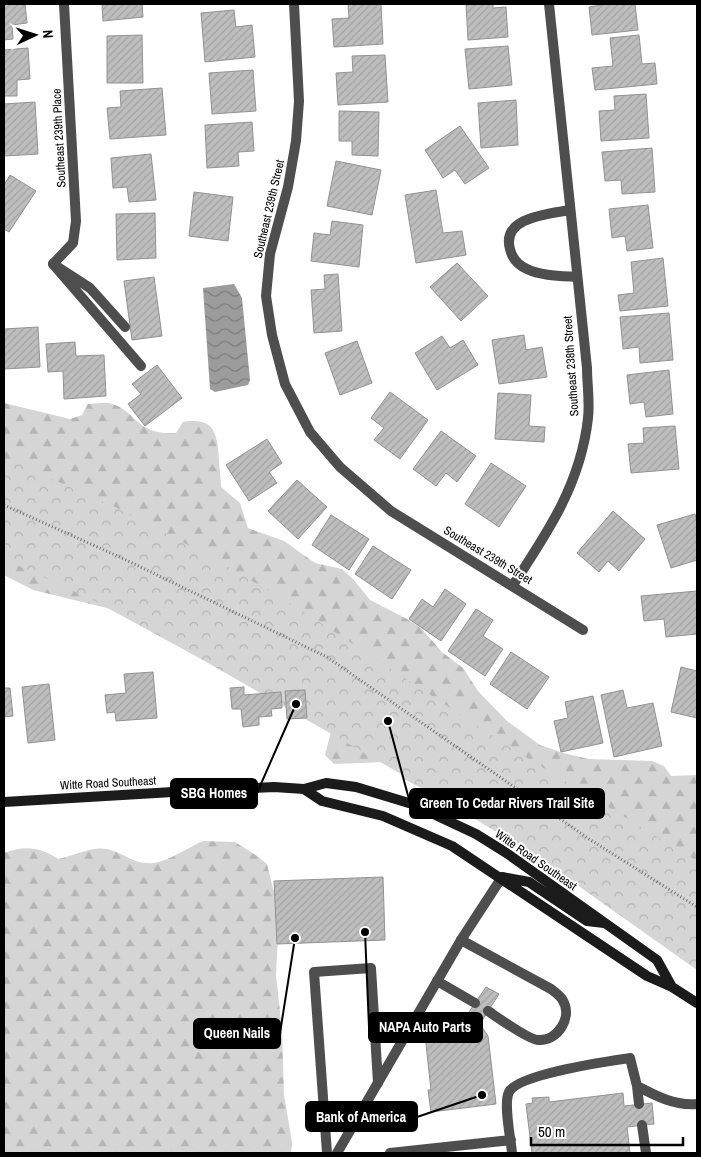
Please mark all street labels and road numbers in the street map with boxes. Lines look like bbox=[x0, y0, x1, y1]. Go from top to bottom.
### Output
street label: Southeast 239th Place bbox=[48, 88, 70, 188]
street label: Southeast 239th Street bbox=[250, 158, 288, 260]
street label: Southeast 238th Street bbox=[559, 315, 582, 417]
street label: Southeast 239th Street bbox=[441, 522, 535, 588]
street label: Witte Road Southeast bbox=[60, 772, 157, 794]
street label: Witte Road Southeast bbox=[492, 826, 580, 894]

